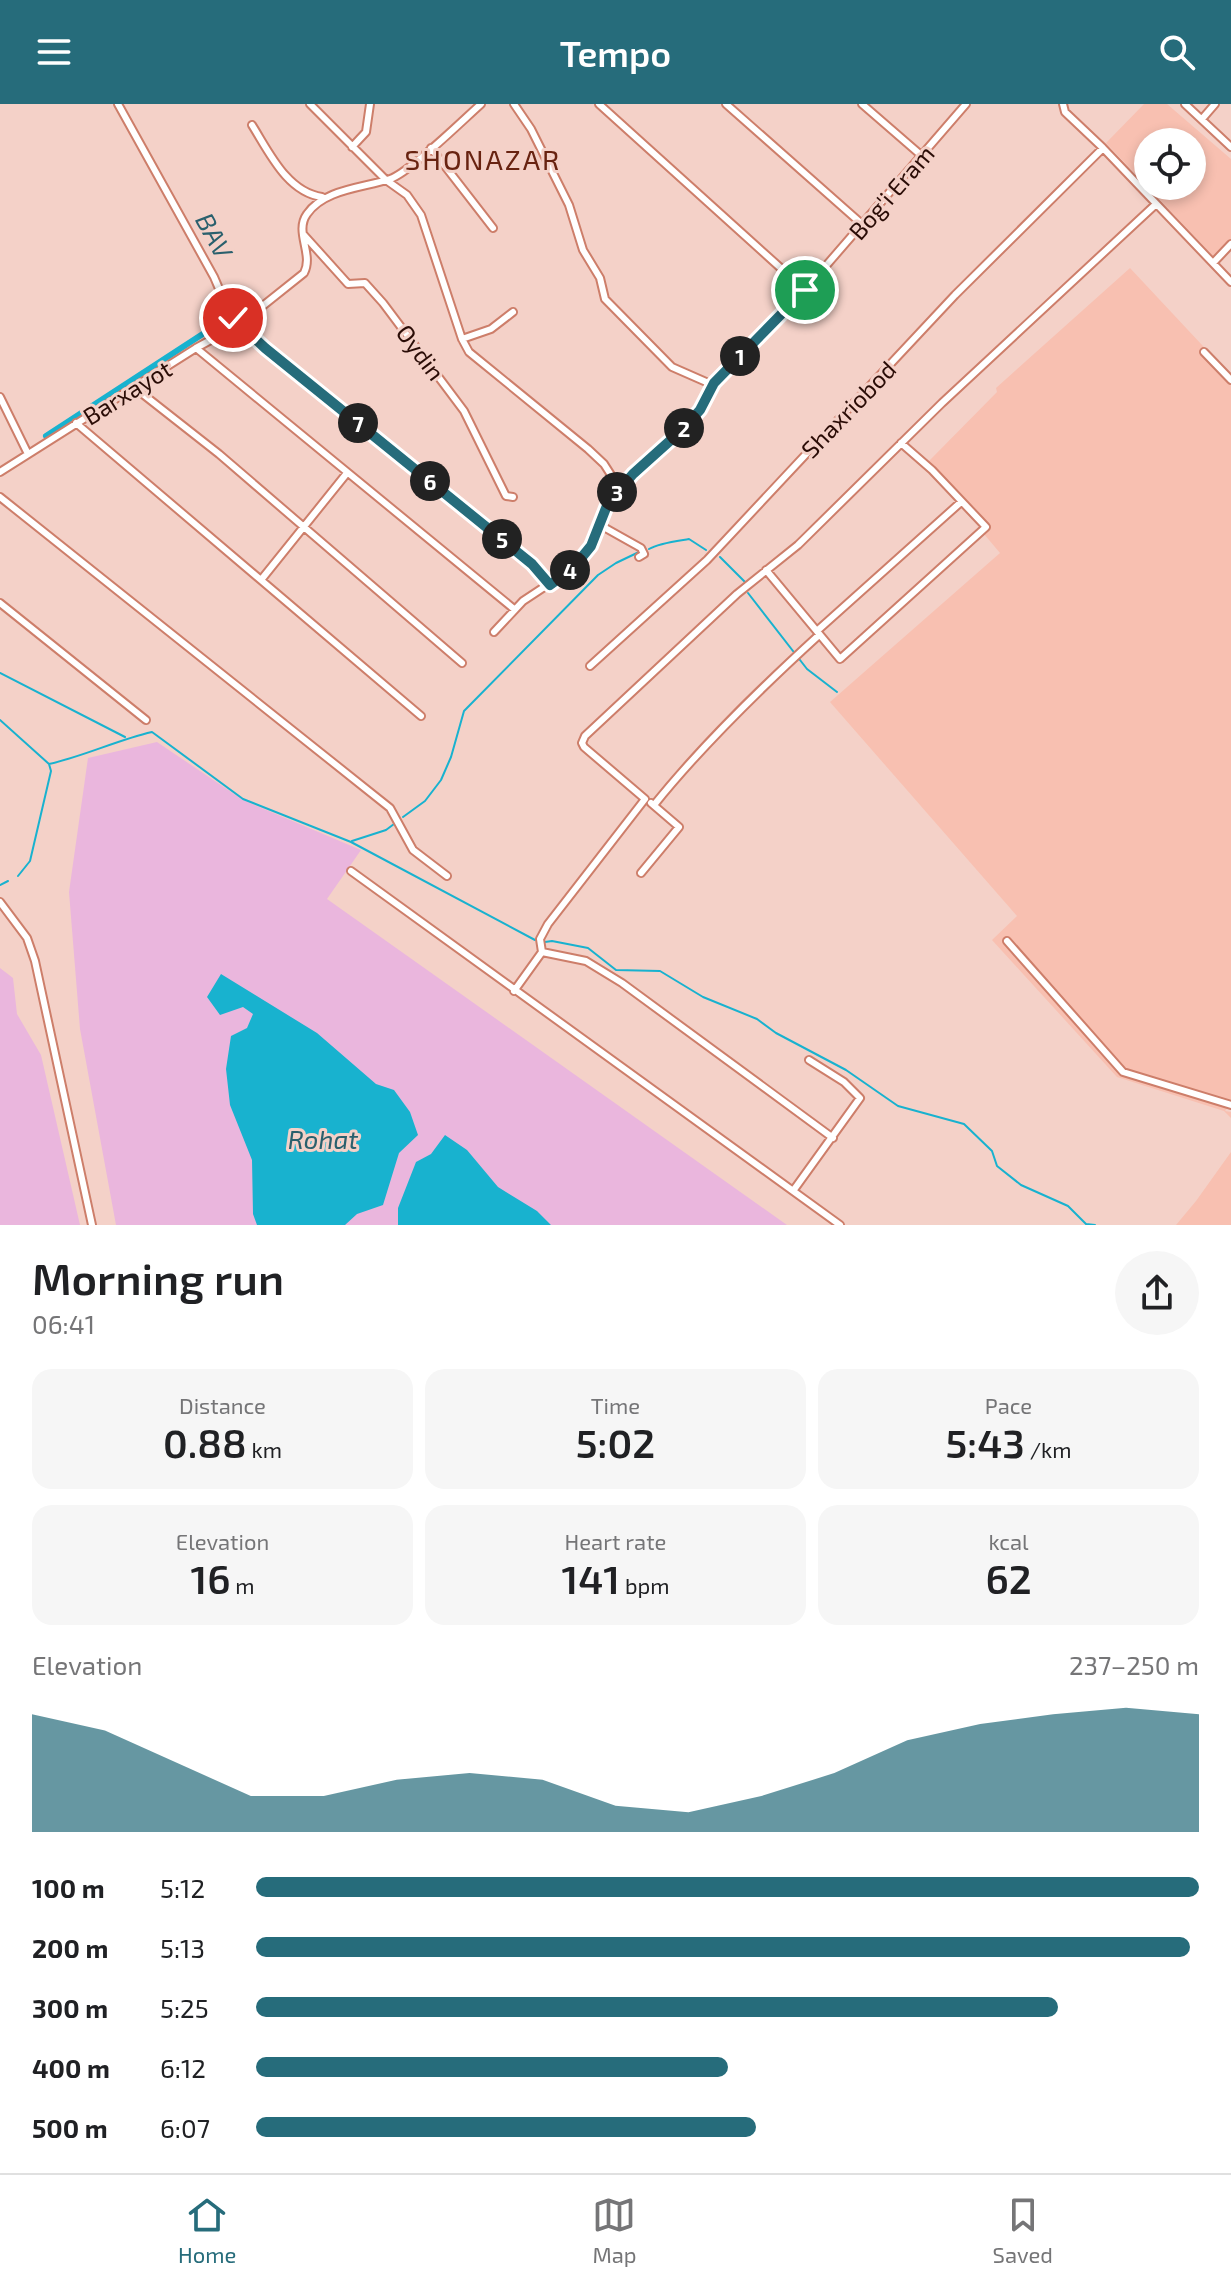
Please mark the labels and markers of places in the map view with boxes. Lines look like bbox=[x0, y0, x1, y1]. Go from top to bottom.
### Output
pin bbox=[771, 256, 839, 324]
pin bbox=[199, 284, 267, 352]
pin: 1 bbox=[720, 336, 760, 376]
pin: 7 bbox=[338, 403, 378, 443]
pin: 2 bbox=[664, 408, 704, 448]
pin: 6 bbox=[410, 461, 450, 501]
pin: 3 bbox=[597, 472, 637, 512]
pin: 5 bbox=[482, 519, 522, 559]
pin: 4 bbox=[550, 550, 590, 590]

